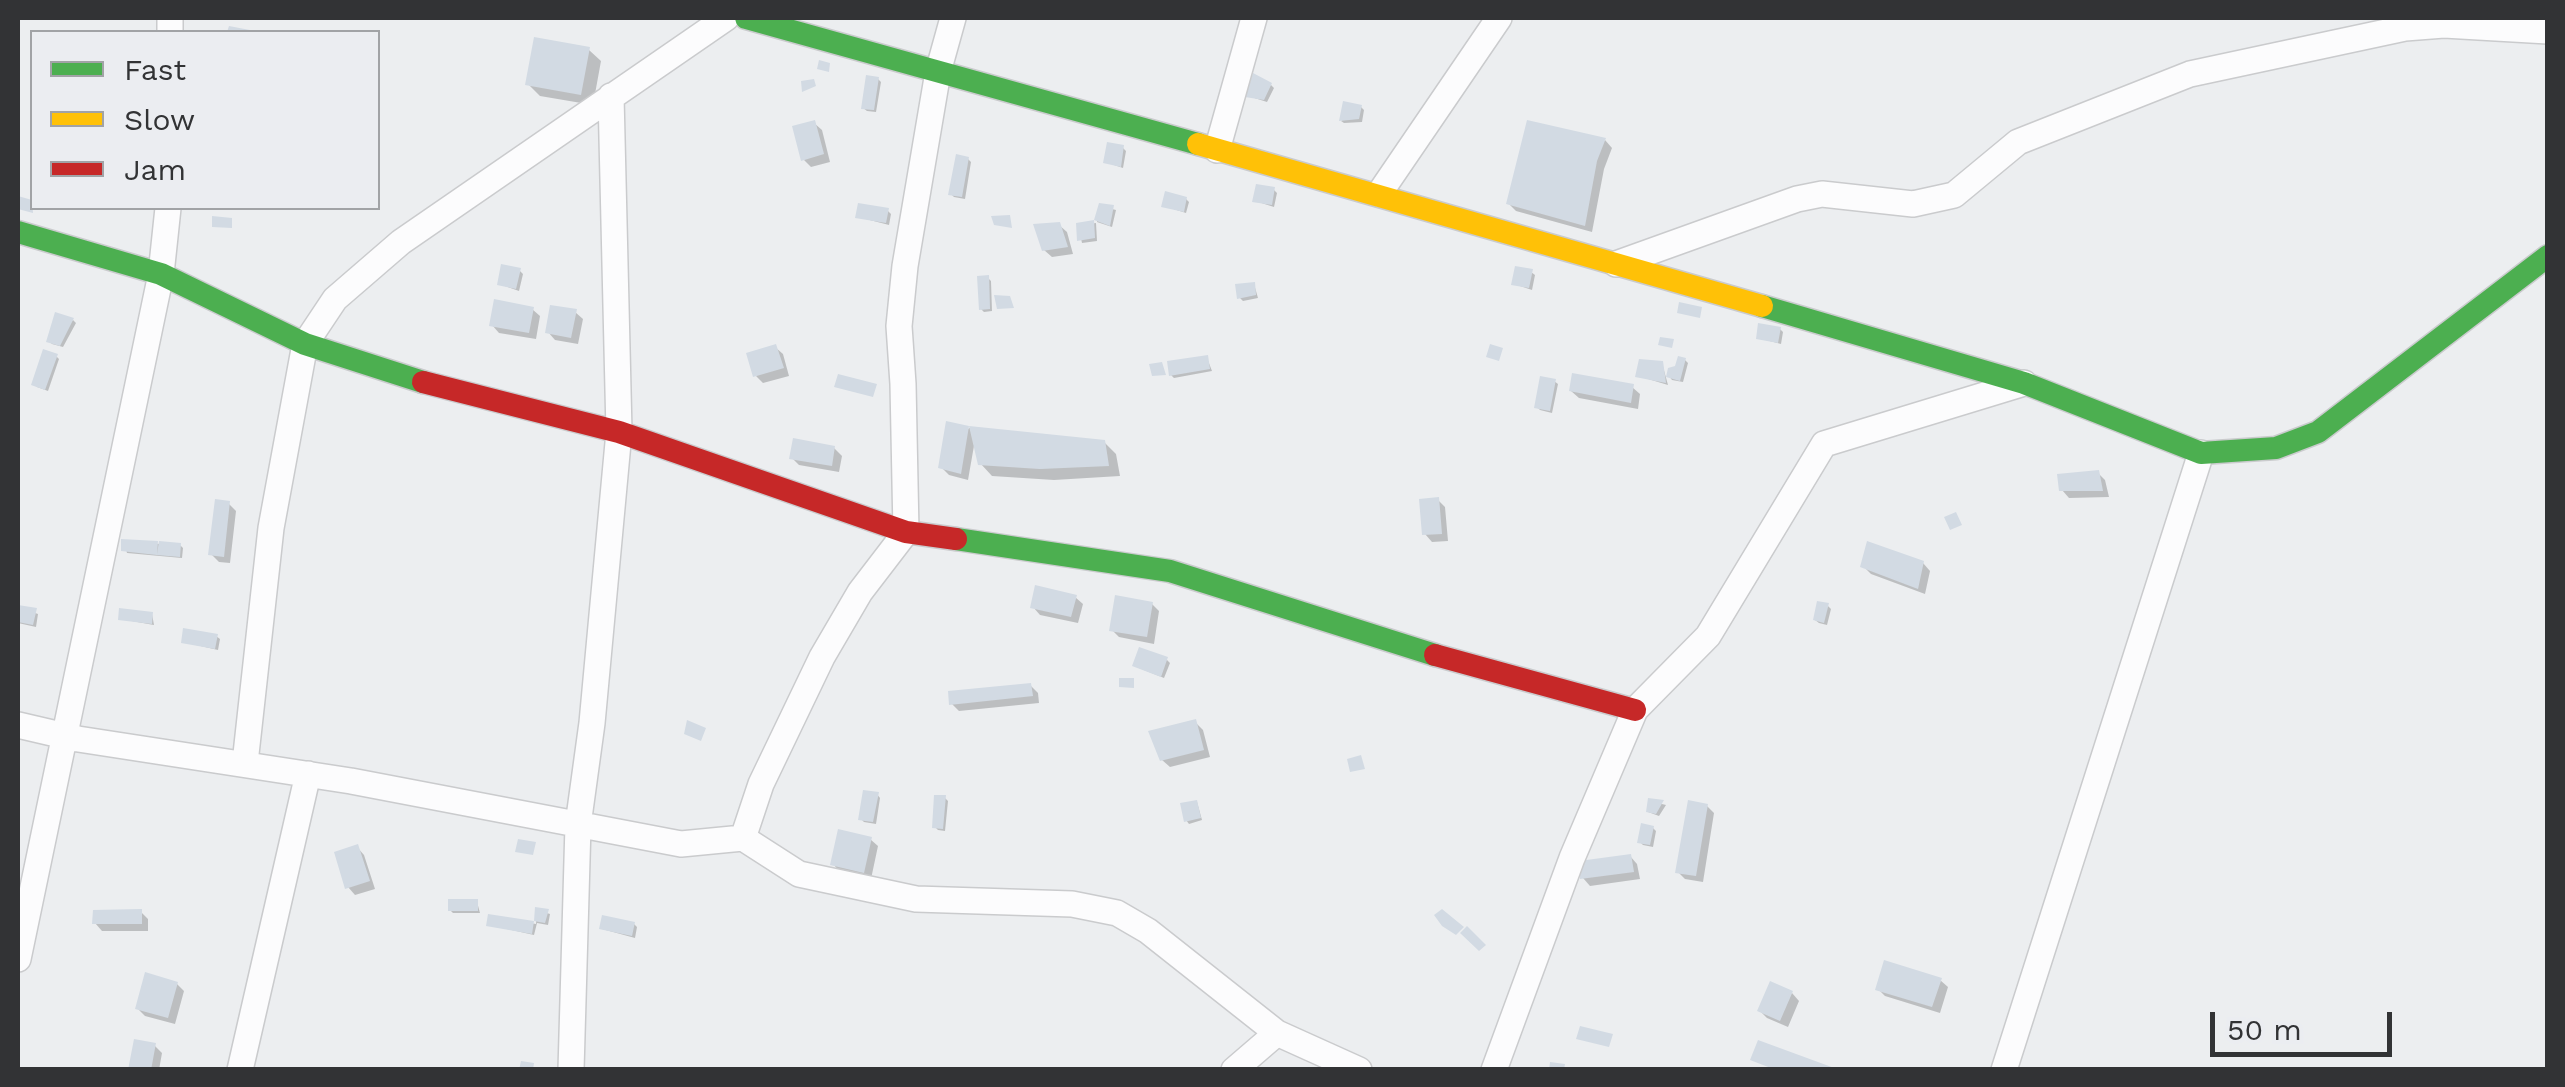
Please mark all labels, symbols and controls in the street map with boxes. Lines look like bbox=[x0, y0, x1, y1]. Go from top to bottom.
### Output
legend bbox=[30, 30, 380, 210]
text: Fast bbox=[124, 52, 186, 87]
text: Slow bbox=[124, 102, 195, 137]
text: Jam bbox=[124, 152, 186, 187]
scale bar bbox=[2215, 992, 2398, 1054]
text: 50 m bbox=[2227, 1012, 2302, 1047]

